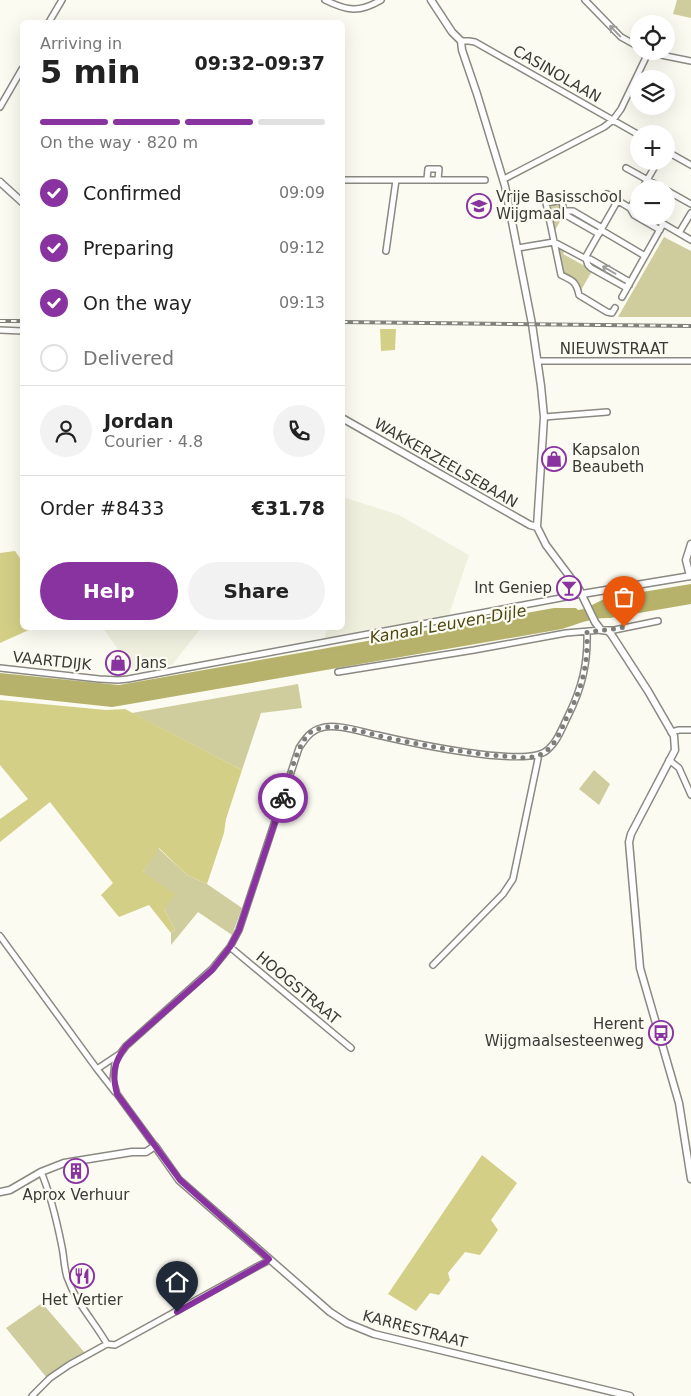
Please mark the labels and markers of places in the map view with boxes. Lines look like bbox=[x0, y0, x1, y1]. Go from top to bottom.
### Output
place label: Vrije Basisschool Wijgmaal bbox=[496, 188, 622, 223]
school or university icon: Vrije Basisschool Wijgmaal bbox=[466, 193, 492, 219]
place label: Kapsalon Beaubeth bbox=[572, 441, 644, 476]
shop icon: Kapsalon Beaubeth bbox=[541, 446, 567, 472]
bar icon: Int Geniep bbox=[556, 575, 582, 601]
pin bbox=[603, 576, 645, 627]
place label: Int Geniep bbox=[474, 579, 552, 597]
shop icon: Jans bbox=[105, 650, 131, 676]
place label: Jans bbox=[135, 654, 167, 672]
place label: Herent Wijgmaalsesteenweg bbox=[485, 1015, 644, 1050]
bus stop icon: Herent Wijgmaalsesteenweg bbox=[648, 1020, 674, 1046]
building icon: Aprox Verhuur bbox=[63, 1158, 89, 1184]
place label: Aprox Verhuur bbox=[23, 1186, 130, 1204]
pin bbox=[156, 1261, 198, 1312]
restaurant icon: Het Vertier bbox=[69, 1263, 95, 1289]
place label: Het Vertier bbox=[41, 1291, 123, 1309]

